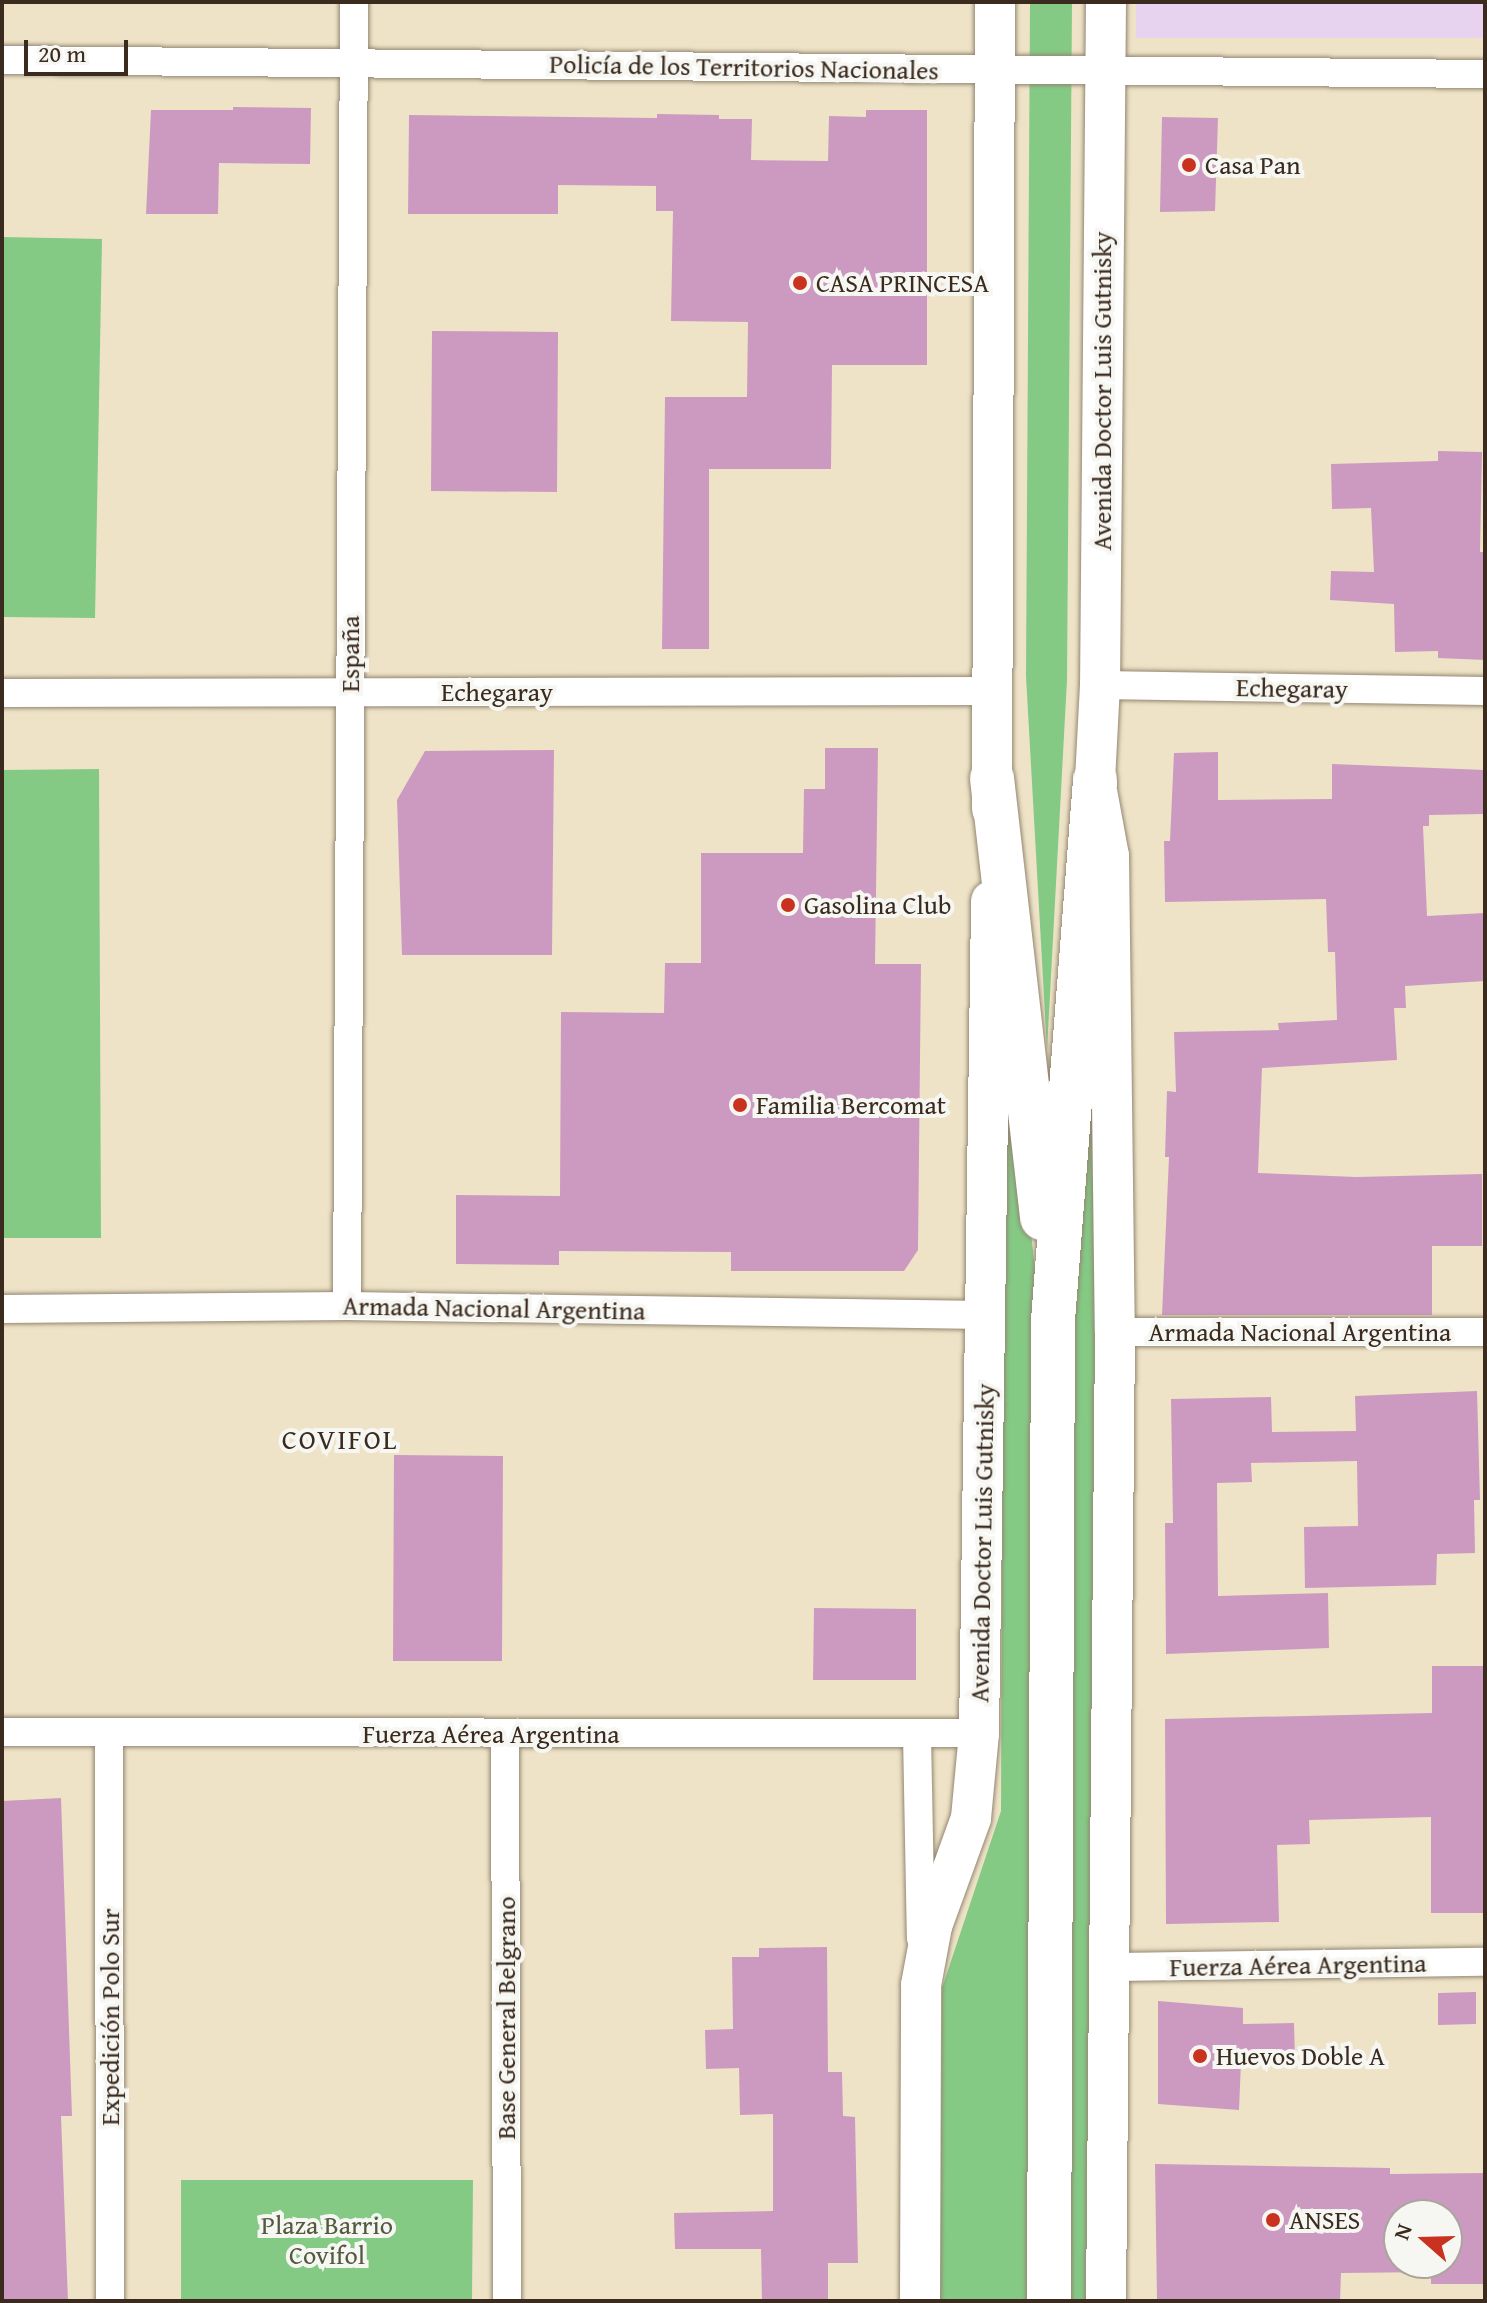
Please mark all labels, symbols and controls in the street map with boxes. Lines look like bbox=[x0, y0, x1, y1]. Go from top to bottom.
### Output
scale bar bbox=[28, 24, 132, 74]
text: 20 m bbox=[38, 36, 86, 71]
street label: Policía de los Territorios Nacionales bbox=[549, 48, 939, 86]
place label: Casa Pan bbox=[1205, 149, 1301, 181]
marker: Casa Pan bbox=[1180, 156, 1198, 174]
street label: Avenida Doctor Luis Gutnisky bbox=[1086, 231, 1118, 551]
place label: CASA PRINCESA bbox=[816, 267, 989, 299]
marker: CASA PRINCESA bbox=[791, 274, 809, 292]
street label: España bbox=[334, 616, 366, 692]
street label: Echegaray bbox=[1236, 671, 1348, 705]
street label: Echegaray bbox=[441, 676, 553, 708]
place label: Gasolina Club bbox=[804, 889, 951, 921]
marker: Gasolina Club bbox=[779, 896, 797, 914]
place label: Familia Bercomat bbox=[756, 1089, 946, 1121]
marker: Familia Bercomat bbox=[731, 1096, 749, 1114]
street label: Armada Nacional Argentina bbox=[342, 1290, 646, 1326]
street label: Armada Nacional Argentina bbox=[1149, 1316, 1451, 1348]
street label: Avenida Doctor Luis Gutnisky bbox=[964, 1383, 1000, 1703]
district label: COVIFOL bbox=[282, 1422, 398, 1456]
street label: Fuerza Aérea Argentina bbox=[362, 1718, 620, 1750]
street label: Base General Belgrano bbox=[490, 1896, 522, 2140]
street label: Expedición Polo Sur bbox=[94, 1908, 126, 2126]
street label: Fuerza Aérea Argentina bbox=[1169, 1947, 1427, 1983]
place label: Huevos Doble A bbox=[1216, 2040, 1385, 2072]
marker: Huevos Doble A bbox=[1191, 2047, 1209, 2065]
north arrow bbox=[1383, 2199, 1463, 2279]
place label: ANSES bbox=[1289, 2204, 1360, 2236]
park label: Plaza Barrio Covifol bbox=[261, 2209, 393, 2270]
marker: ANSES bbox=[1264, 2211, 1282, 2229]
text: N bbox=[1385, 2219, 1420, 2244]

